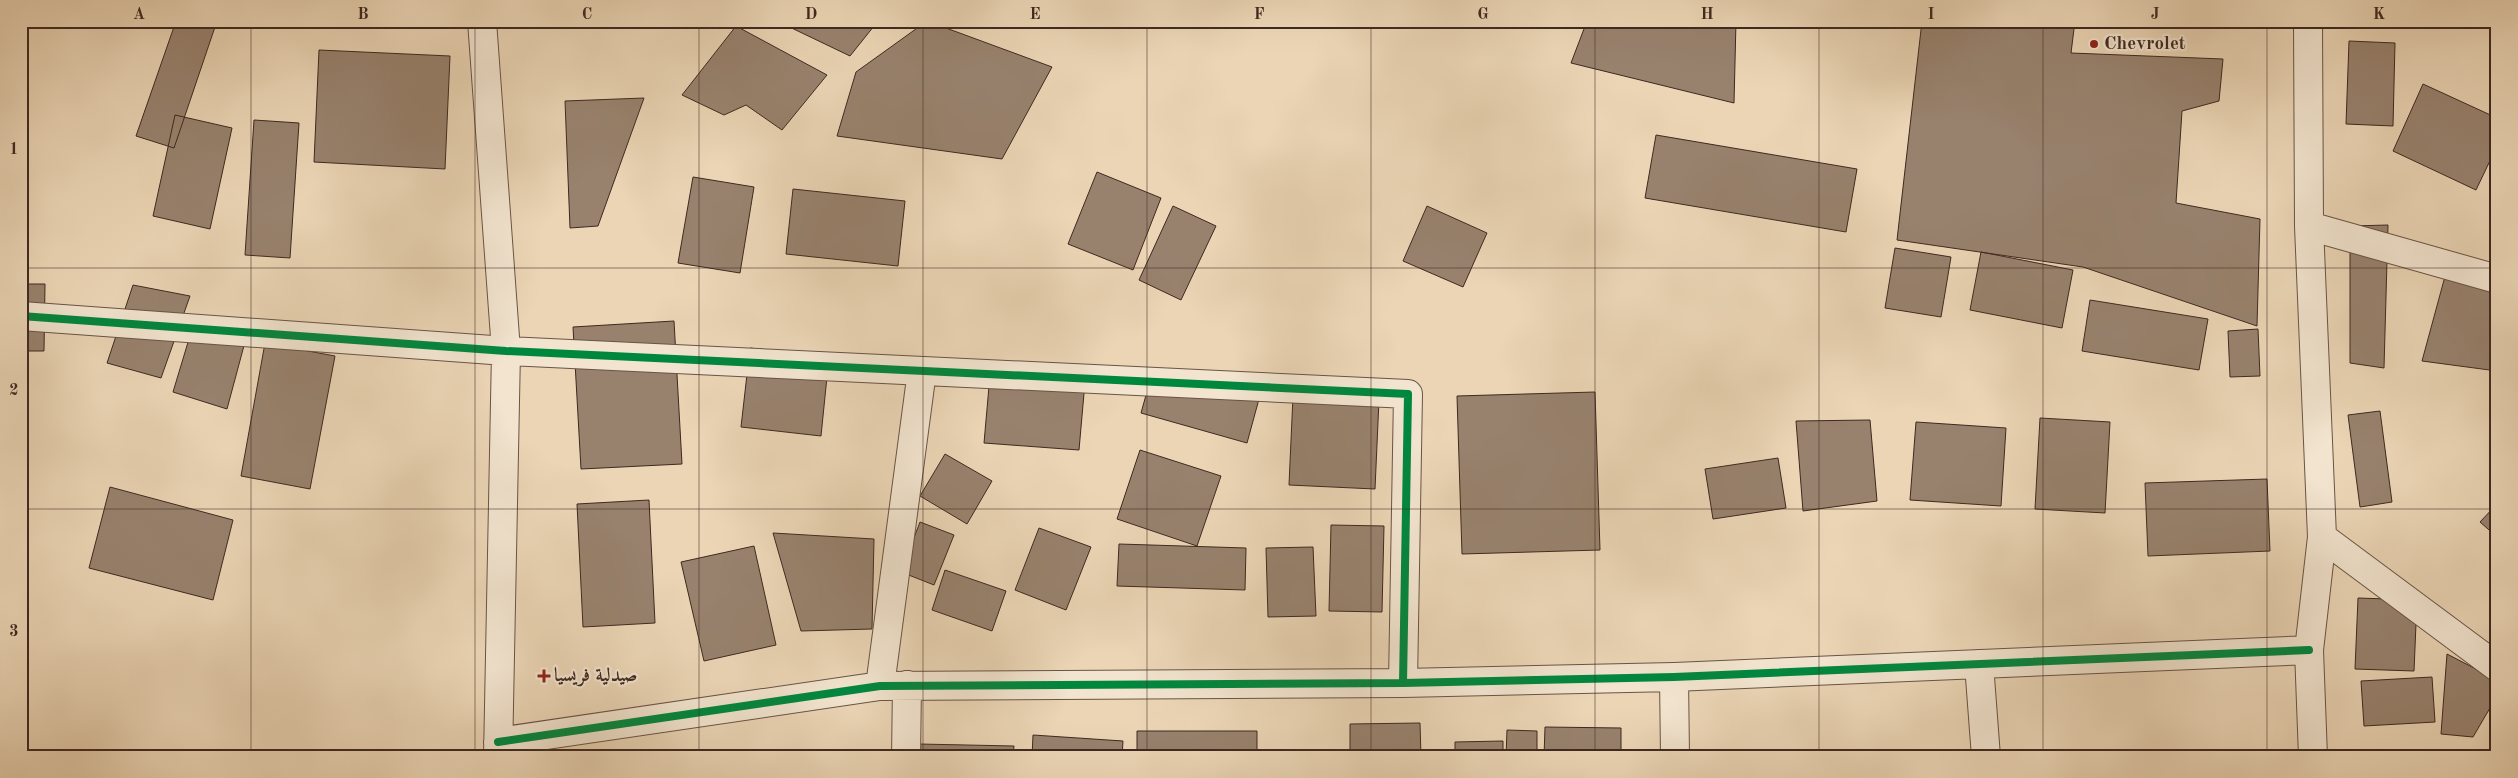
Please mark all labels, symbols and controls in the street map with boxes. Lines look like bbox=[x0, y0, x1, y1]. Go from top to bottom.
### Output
text: A bbox=[133, 7, 145, 23]
text: B bbox=[357, 7, 369, 23]
text: C bbox=[582, 7, 592, 23]
text: D bbox=[805, 7, 817, 23]
text: E bbox=[1029, 7, 1041, 23]
text: F bbox=[1254, 7, 1265, 23]
text: G bbox=[1477, 7, 1489, 23]
text: H bbox=[1700, 7, 1714, 23]
text: I bbox=[1927, 7, 1935, 23]
text: J bbox=[2151, 7, 2160, 23]
text: K bbox=[2373, 7, 2385, 23]
place label: Chevrolet bbox=[2104, 35, 2186, 54]
marker: Chevrolet bbox=[2088, 38, 2100, 50]
text: 1 bbox=[9, 142, 19, 158]
text: 2 bbox=[9, 383, 19, 399]
text: 3 bbox=[9, 624, 19, 640]
place label: صيدلية فريسيا bbox=[554, 666, 638, 687]
marker: صيدلية فريسيا bbox=[538, 670, 550, 682]

